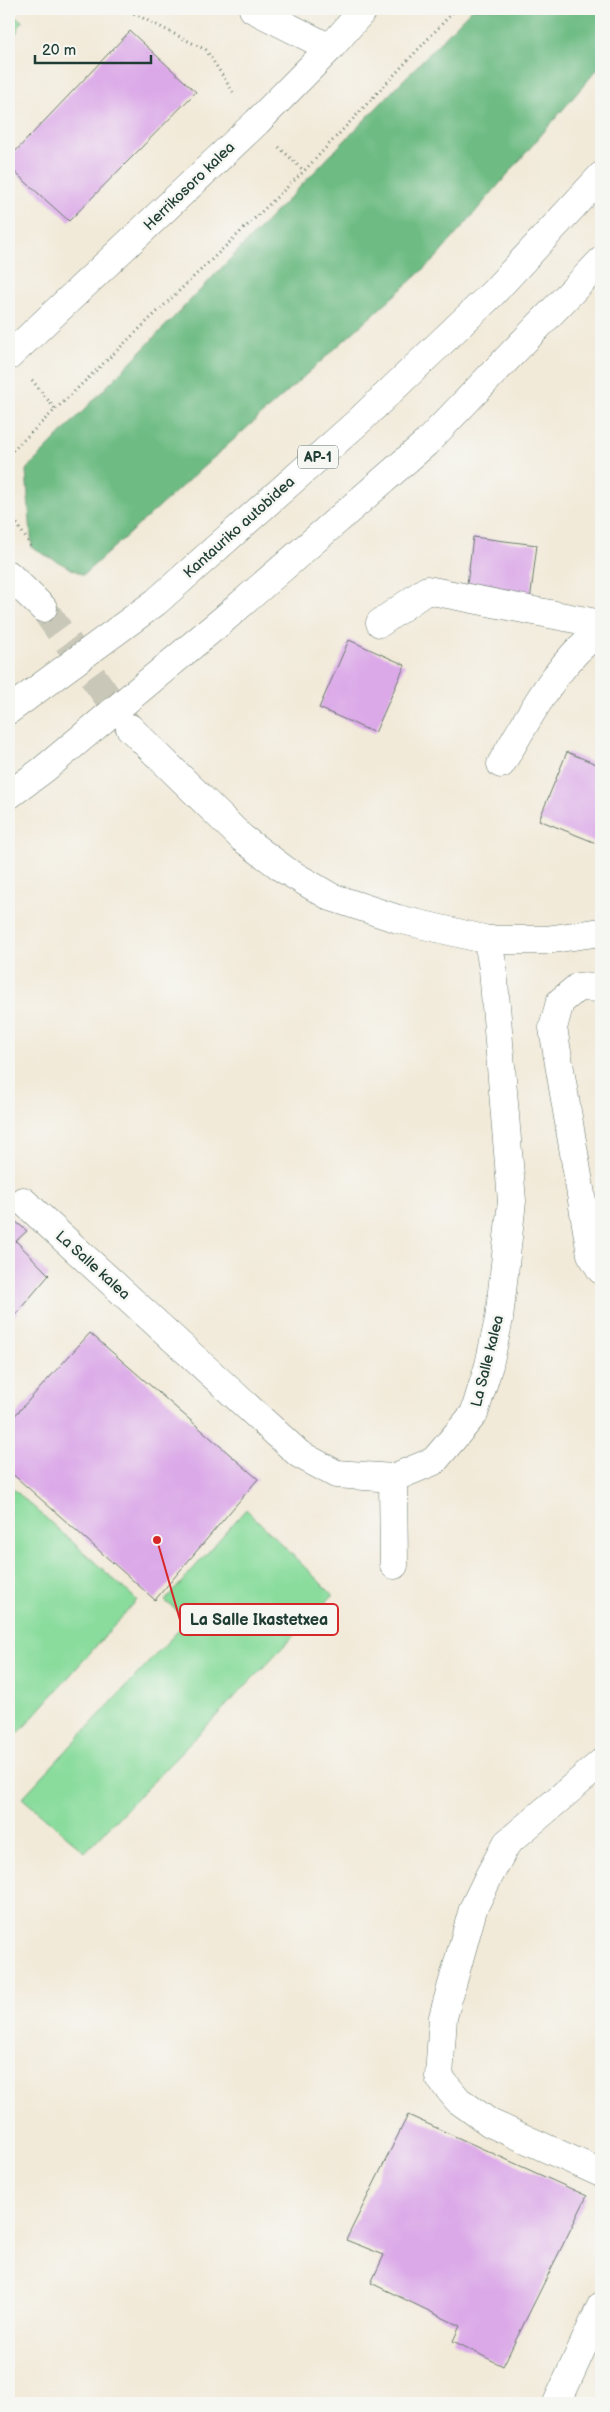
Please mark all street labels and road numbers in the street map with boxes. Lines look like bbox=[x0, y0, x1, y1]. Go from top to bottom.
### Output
street label: Herrikosoro kalea bbox=[140, 138, 239, 235]
road number: AP-1 bbox=[298, 446, 338, 468]
street label: Kantauriko autobidea bbox=[180, 472, 299, 582]
street label: La Salle kalea bbox=[51, 1227, 134, 1304]
street label: La Salle kalea bbox=[467, 1313, 508, 1409]

